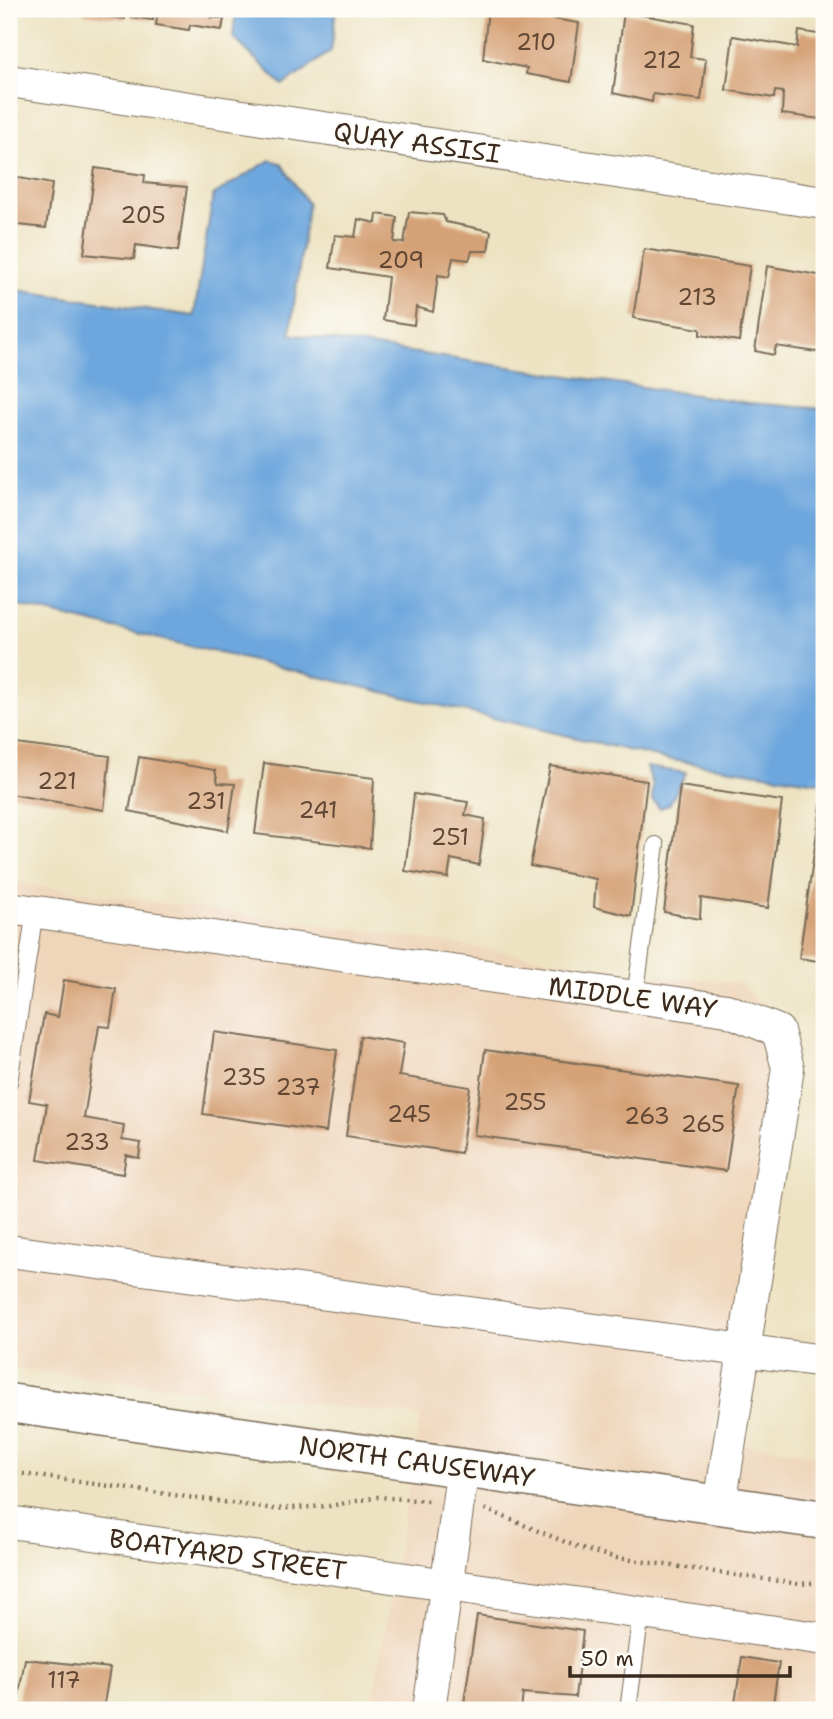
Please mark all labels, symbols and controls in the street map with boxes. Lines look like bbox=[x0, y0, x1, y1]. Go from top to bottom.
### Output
house number: 210 bbox=[516, 27, 556, 57]
house number: 212 bbox=[642, 45, 682, 75]
street label: QUAY ASSISI bbox=[331, 113, 503, 171]
house number: 205 bbox=[120, 200, 166, 230]
house number: 209 bbox=[378, 245, 424, 275]
house number: 213 bbox=[677, 282, 717, 312]
house number: 221 bbox=[37, 766, 77, 796]
house number: 231 bbox=[186, 786, 226, 816]
house number: 241 bbox=[298, 795, 338, 825]
house number: 251 bbox=[431, 822, 469, 852]
street label: MIDDLE WAY bbox=[546, 968, 720, 1026]
house number: 235 bbox=[222, 1062, 266, 1092]
house number: 237 bbox=[275, 1072, 321, 1102]
house number: 255 bbox=[503, 1087, 547, 1117]
house number: 245 bbox=[387, 1099, 431, 1129]
house number: 263 bbox=[624, 1101, 670, 1131]
house number: 265 bbox=[681, 1109, 725, 1139]
house number: 233 bbox=[64, 1127, 110, 1157]
street label: NORTH CAUSEWAY bbox=[297, 1427, 538, 1495]
street label: BOATYARD STREET bbox=[107, 1520, 349, 1588]
scale bar bbox=[570, 1635, 791, 1679]
text: 50 m bbox=[581, 1645, 634, 1673]
house number: 117 bbox=[47, 1665, 81, 1695]

